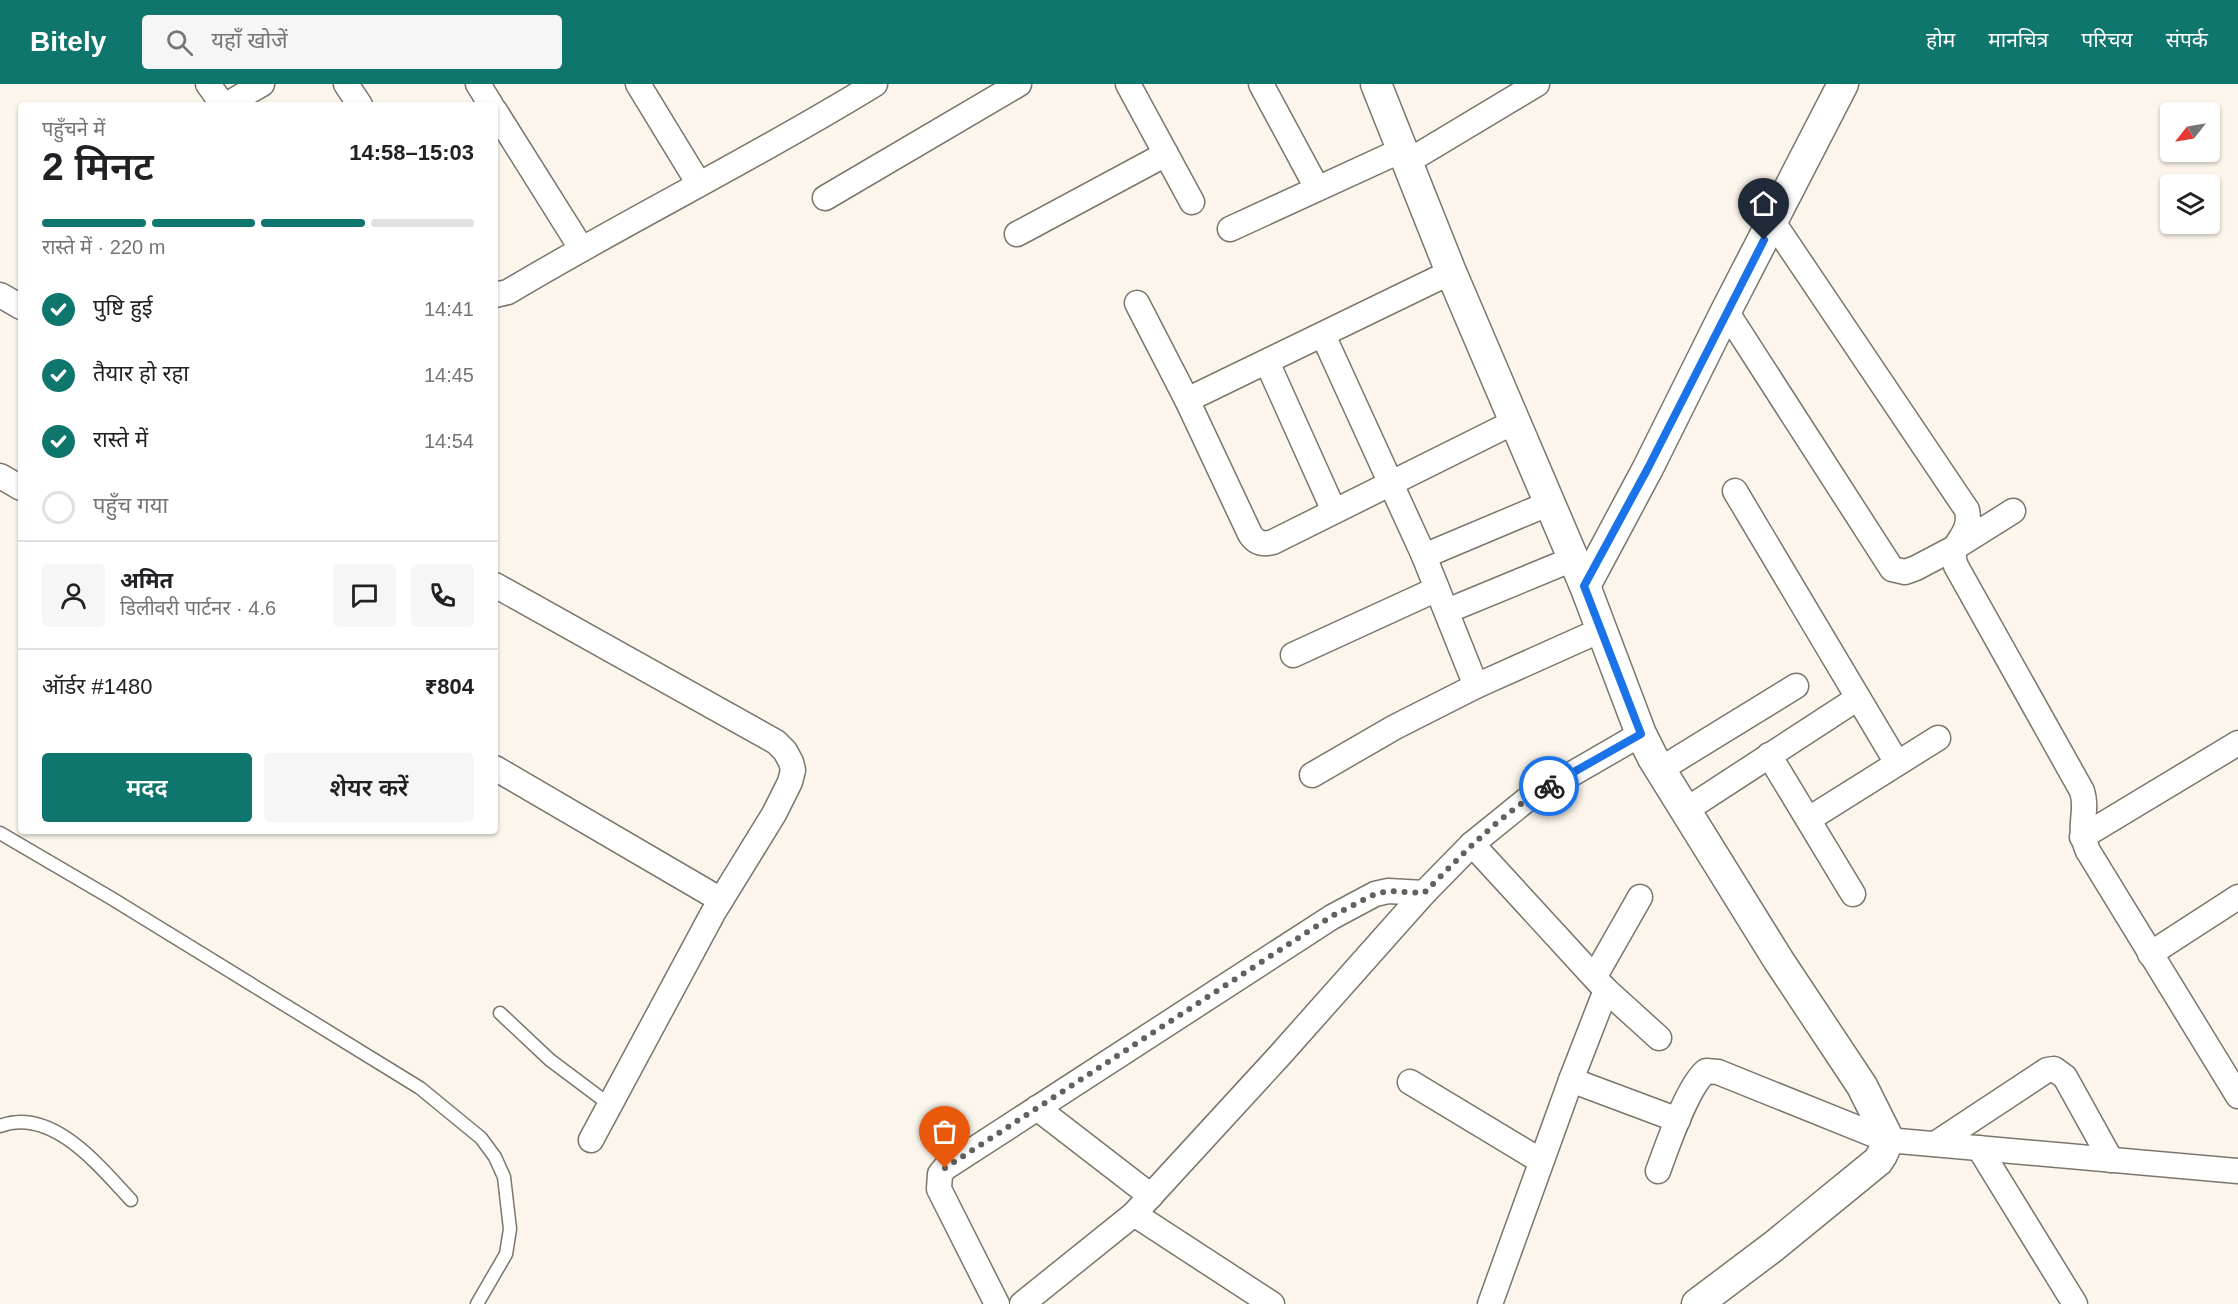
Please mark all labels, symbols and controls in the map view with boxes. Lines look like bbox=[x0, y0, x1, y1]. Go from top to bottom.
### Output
search box bbox=[142, 15, 562, 69]
text: Bitely bbox=[30, 26, 106, 57]
icon: search bbox=[163, 26, 196, 59]
text: यहाँ खोजें bbox=[211, 28, 288, 53]
text: होम bbox=[1926, 28, 1955, 51]
text: मानचित्र bbox=[1988, 28, 2048, 51]
text: परिचय bbox=[2081, 28, 2133, 51]
text: संपर्क bbox=[2166, 28, 2208, 51]
north arrow bbox=[2160, 102, 2220, 162]
map controls bbox=[2160, 102, 2220, 234]
text: पहुँचने में bbox=[42, 118, 105, 140]
text: 14:58–15:03 bbox=[349, 140, 474, 165]
text: 2 मिनट bbox=[42, 145, 154, 188]
button: layers bbox=[2160, 174, 2220, 234]
pin bbox=[1738, 178, 1789, 240]
icon: home bbox=[1747, 187, 1780, 220]
text: रास्ते में · 220 m bbox=[42, 236, 165, 258]
icon: check bbox=[42, 293, 75, 326]
text: पुष्टि हुई bbox=[93, 295, 153, 320]
text: 14:41 bbox=[424, 298, 474, 320]
icon: check bbox=[42, 359, 75, 392]
text: तैयार हो रहा bbox=[93, 361, 189, 386]
text: 14:45 bbox=[424, 364, 474, 386]
icon: check bbox=[42, 425, 75, 458]
text: रास्ते में bbox=[93, 427, 148, 452]
text: 14:54 bbox=[424, 430, 474, 452]
text: पहुँच गया bbox=[93, 493, 168, 518]
button: person bbox=[42, 564, 105, 627]
button: chat bbox=[333, 564, 396, 627]
button: phone bbox=[411, 564, 474, 627]
text: अमित bbox=[120, 568, 173, 593]
text: डिलीवरी पार्टनर · 4.6 bbox=[120, 597, 276, 619]
text: ऑर्डर #1480 bbox=[42, 674, 153, 699]
text: ₹804 bbox=[425, 674, 474, 699]
button: मदद bbox=[42, 753, 252, 822]
button: शेयर करें bbox=[264, 753, 474, 822]
courier bbox=[1519, 756, 1579, 816]
icon: bike bbox=[1533, 770, 1566, 803]
pin bbox=[919, 1106, 970, 1168]
icon: bag bbox=[928, 1115, 961, 1148]

